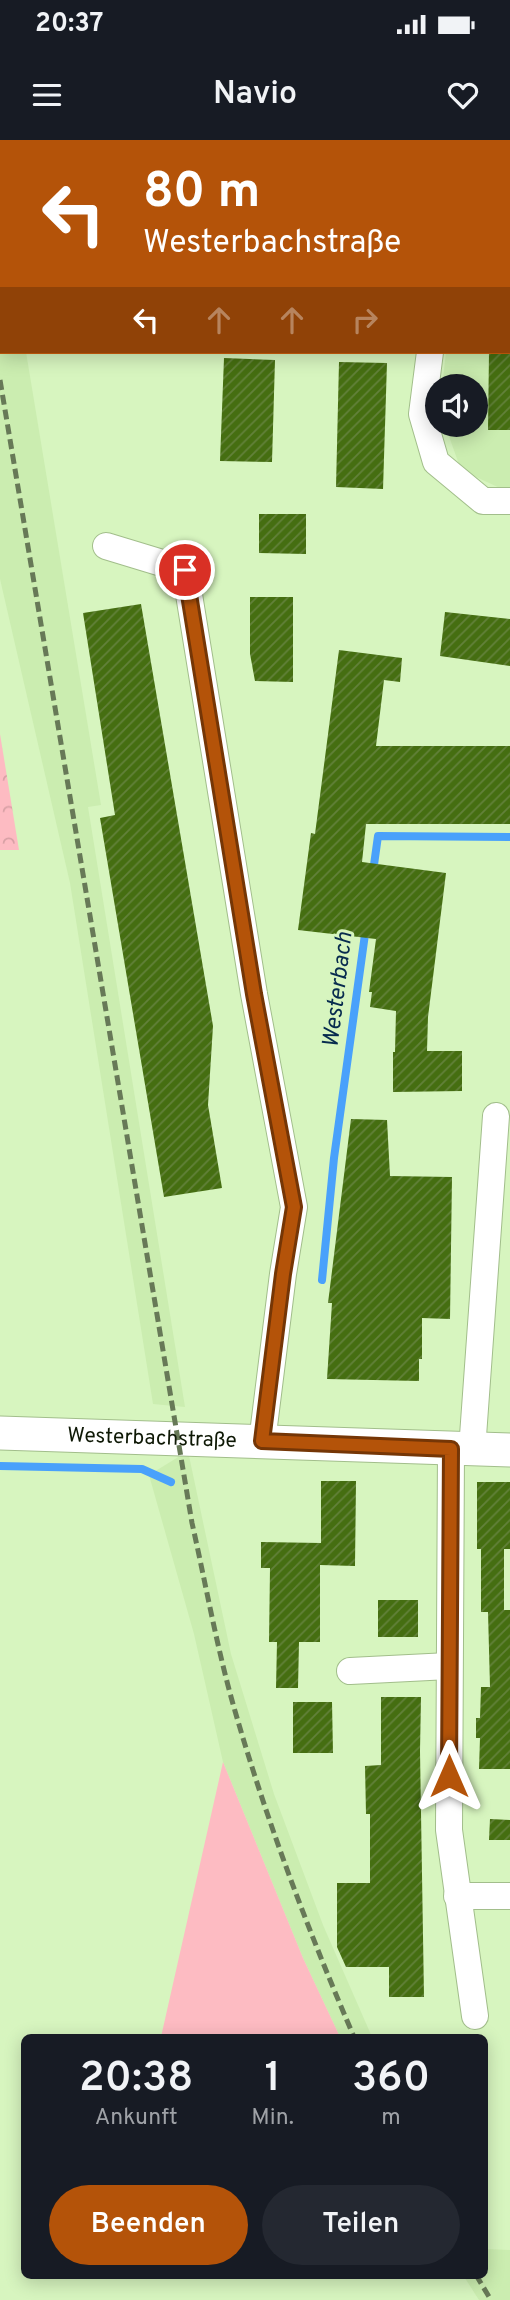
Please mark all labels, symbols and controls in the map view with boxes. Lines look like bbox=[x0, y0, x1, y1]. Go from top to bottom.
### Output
text: 20:37 bbox=[35, 8, 103, 41]
text: Navio bbox=[213, 75, 297, 115]
icon: menu bbox=[28, 76, 66, 114]
icon: heart bbox=[444, 76, 482, 114]
text: 80 m bbox=[143, 163, 260, 225]
icon: left bbox=[28, 168, 119, 259]
text: Westerbachstraße bbox=[143, 224, 401, 264]
icon: left bbox=[127, 301, 165, 339]
icon: ahead bbox=[200, 301, 238, 339]
icon: ahead bbox=[273, 301, 311, 339]
icon: right bbox=[346, 301, 384, 339]
map controls bbox=[425, 374, 488, 437]
button: sound bbox=[425, 374, 488, 437]
pin bbox=[155, 540, 215, 600]
icon: arrive bbox=[166, 551, 204, 589]
water label: Westerbach bbox=[318, 930, 361, 1049]
street label: Westerbachstraße bbox=[67, 1422, 237, 1454]
position arrow bbox=[412, 1739, 486, 1813]
text: 20:38 bbox=[79, 2053, 193, 2106]
text: 1 bbox=[264, 2053, 281, 2106]
text: 360 bbox=[352, 2053, 430, 2106]
text: Ankunft bbox=[95, 2104, 178, 2133]
text: Min. bbox=[251, 2104, 294, 2133]
text: m bbox=[381, 2104, 401, 2133]
button: Beenden bbox=[49, 2185, 248, 2265]
button: Teilen bbox=[262, 2185, 460, 2265]

